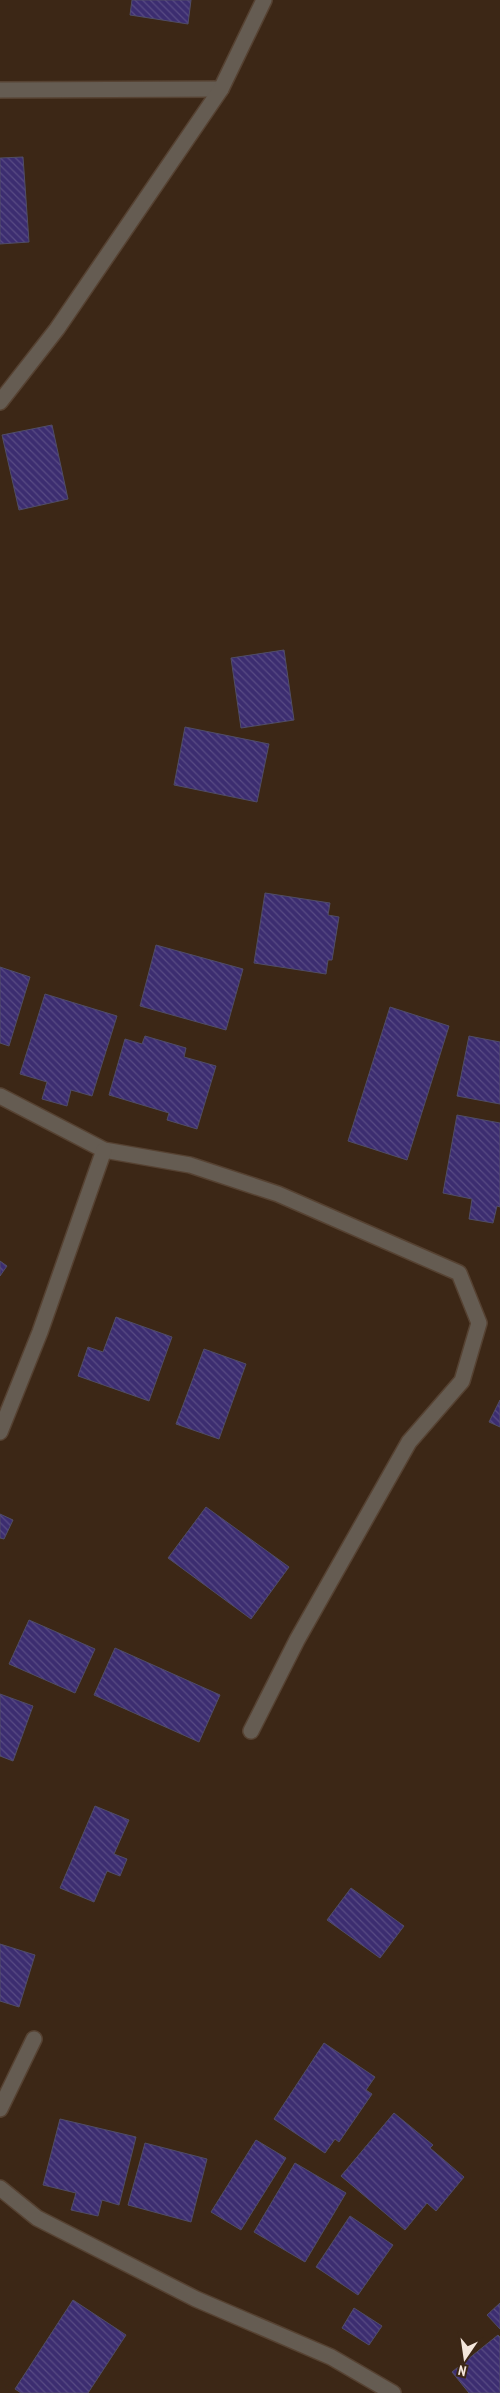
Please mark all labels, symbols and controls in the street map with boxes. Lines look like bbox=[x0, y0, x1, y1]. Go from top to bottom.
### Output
north arrow bbox=[440, 2333, 490, 2383]
text: N bbox=[456, 2361, 468, 2380]

